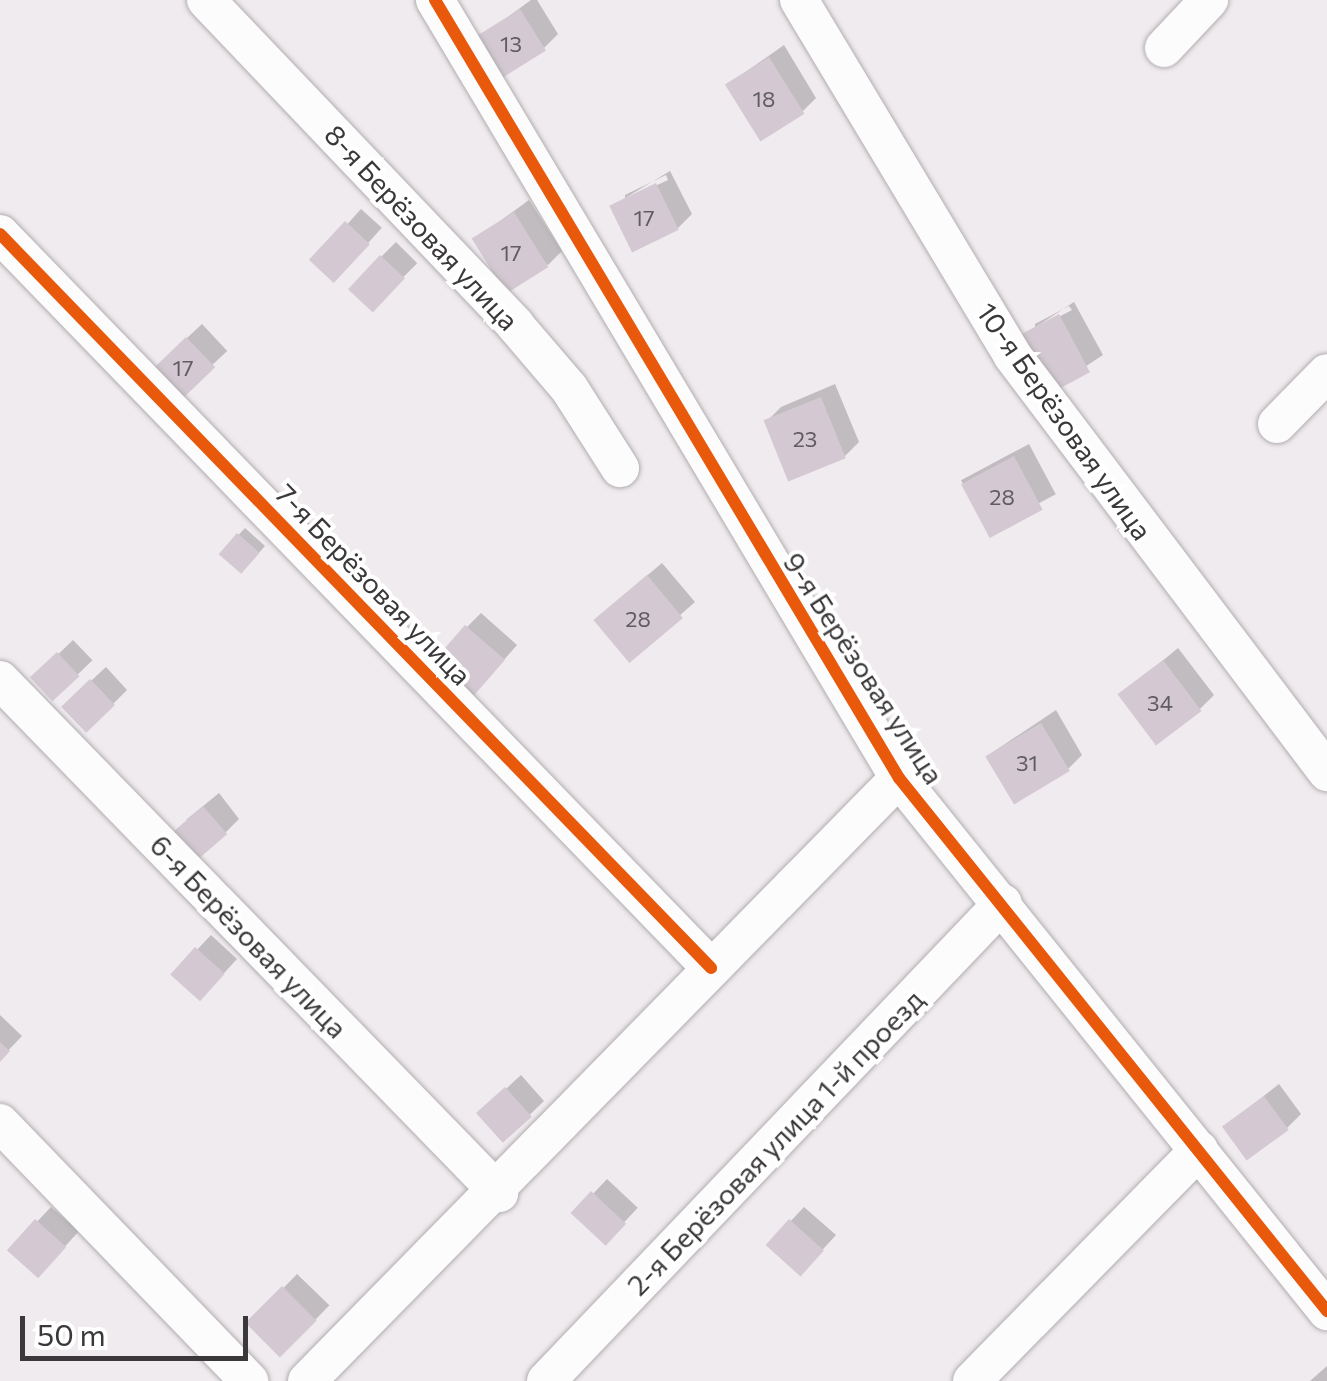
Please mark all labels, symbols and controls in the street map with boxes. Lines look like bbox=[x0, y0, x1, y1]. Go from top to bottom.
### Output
house number: 13 bbox=[500, 31, 522, 57]
house number: 18 bbox=[753, 86, 775, 112]
street label: 8-я Берёзовая улица bbox=[318, 117, 526, 337]
house number: 17 bbox=[633, 205, 655, 231]
house number: 17 bbox=[500, 240, 522, 266]
street label: 10-я Берёзовая улица bbox=[970, 296, 1160, 546]
house number: 17 bbox=[172, 355, 194, 381]
house number: 23 bbox=[793, 426, 817, 452]
street label: 7-я Берёзовая улица bbox=[269, 476, 479, 692]
house number: 28 bbox=[989, 484, 1015, 510]
street label: 9-я Берёзовая улица bbox=[777, 546, 951, 790]
house number: 28 bbox=[625, 606, 651, 632]
house number: 34 bbox=[1147, 690, 1173, 716]
house number: 31 bbox=[1016, 750, 1038, 776]
street label: 6-я Берёзовая улица bbox=[144, 828, 354, 1044]
street label: 2-я Берёзовая улица 1-й проезд bbox=[620, 982, 930, 1302]
scale bar bbox=[25, 1296, 252, 1358]
text: 50 m bbox=[37, 1315, 106, 1352]

